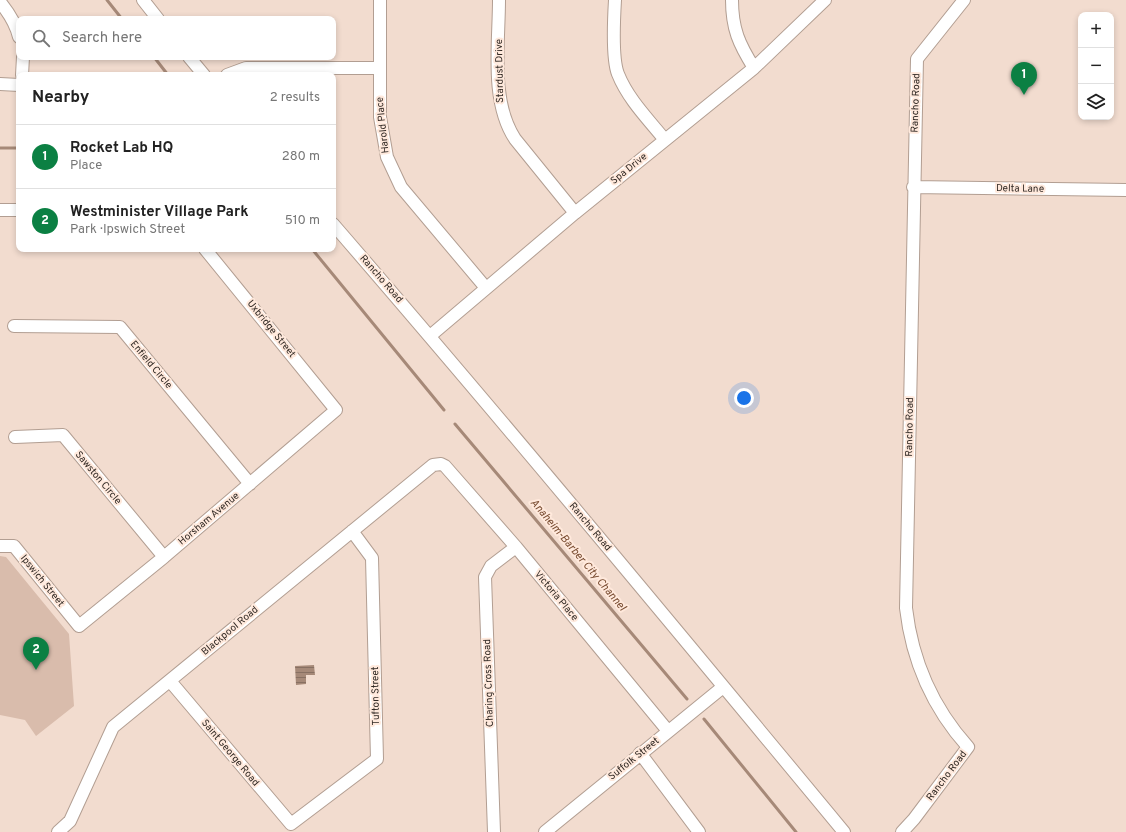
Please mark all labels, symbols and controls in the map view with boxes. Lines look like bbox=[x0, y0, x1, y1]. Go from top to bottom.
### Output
map controls bbox=[1078, 12, 1114, 120]
button: + bbox=[1078, 12, 1114, 48]
search box bbox=[16, 16, 336, 60]
icon: search bbox=[30, 27, 52, 49]
text: Search here bbox=[62, 29, 142, 48]
street label: Stardust Drive bbox=[493, 39, 507, 103]
button: − bbox=[1078, 48, 1114, 84]
pin: 1 bbox=[1011, 62, 1037, 95]
street label: Rancho Road bbox=[908, 73, 924, 133]
button: layers bbox=[1078, 84, 1114, 120]
text: Nearby bbox=[32, 87, 89, 109]
text: 2 results bbox=[270, 90, 320, 106]
street label: Harold Place bbox=[374, 96, 392, 154]
text: Rocket Lab HQ bbox=[70, 139, 173, 158]
text: 1 bbox=[42, 149, 48, 165]
text: 280 m bbox=[282, 149, 320, 165]
street label: Spa Drive bbox=[608, 150, 650, 188]
text: Place bbox=[70, 158, 102, 174]
street label: Delta Lane bbox=[996, 182, 1044, 196]
text: Westminister Village Park bbox=[70, 203, 249, 222]
text: 2 bbox=[41, 213, 49, 229]
text: 510 m bbox=[285, 213, 320, 229]
text: Park · Ipswich Street bbox=[70, 222, 185, 238]
street label: Rancho Road bbox=[357, 252, 405, 306]
street label: Uxbridge Street bbox=[244, 298, 298, 361]
street label: Enfield Circle bbox=[127, 338, 175, 392]
your location bbox=[734, 388, 754, 408]
street label: Rancho Road bbox=[903, 397, 917, 457]
street label: Sawston Circle bbox=[72, 449, 124, 507]
street label: Horsham Avenue bbox=[176, 490, 242, 548]
water label: Anaheim-Barber City Channel bbox=[527, 496, 630, 615]
street label: Rancho Road bbox=[566, 500, 614, 554]
street label: Ipswich Street bbox=[17, 552, 67, 610]
street label: Victoria Place bbox=[531, 568, 581, 624]
street label: Blackpool Road bbox=[199, 603, 261, 659]
pin: 2 bbox=[23, 637, 49, 670]
street label: Charing Cross Road bbox=[481, 639, 497, 727]
street label: Tufton Street bbox=[369, 666, 383, 726]
street label: Saint George Road bbox=[198, 717, 262, 789]
street label: Suffolk Street bbox=[606, 734, 662, 783]
street label: Rancho Road bbox=[924, 748, 970, 804]

